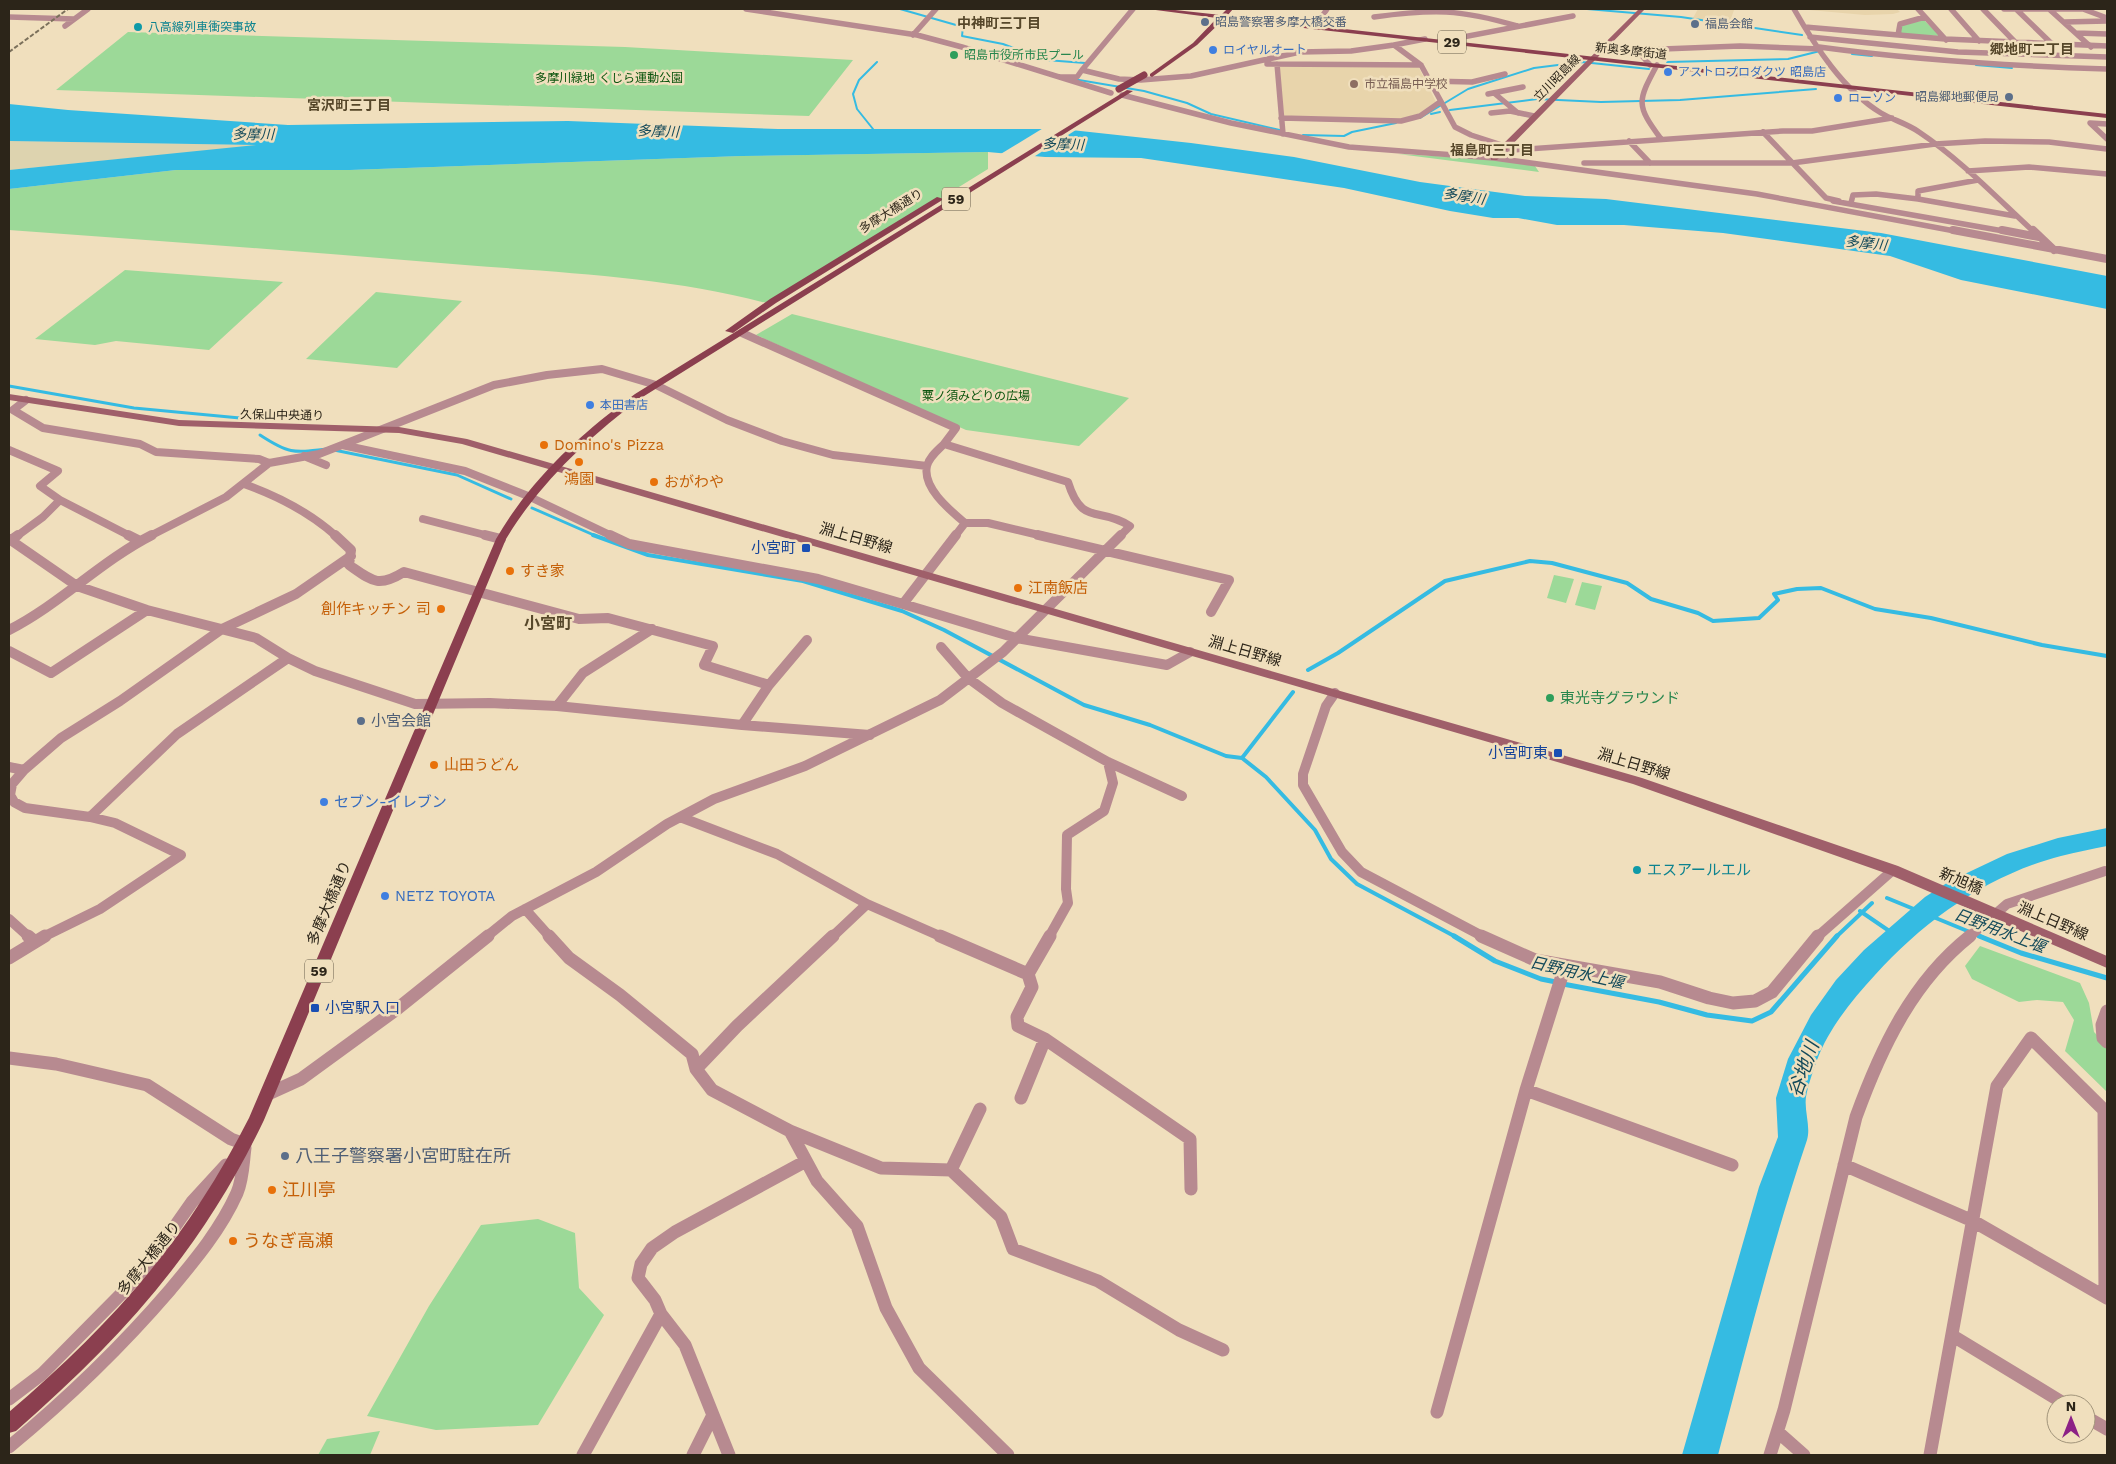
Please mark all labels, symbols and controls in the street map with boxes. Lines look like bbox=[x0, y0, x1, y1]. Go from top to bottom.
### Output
district label: 中神町三丁目 bbox=[957, 15, 1041, 31]
place label: 昭島警察署多摩大橋交番 bbox=[1215, 15, 1347, 29]
marker: 昭島警察署多摩大橋交番 bbox=[1199, 16, 1211, 28]
place label: 福島会館 bbox=[1705, 17, 1753, 31]
marker: 福島会館 bbox=[1689, 18, 1701, 30]
place label: 八高線列車衝突事故 bbox=[148, 20, 256, 34]
marker: 八高線列車衝突事故 bbox=[132, 21, 144, 33]
road number: 29 bbox=[1438, 31, 1466, 54]
street label: 新奥多摩街道 bbox=[1594, 40, 1668, 62]
district label: 郷地町二丁目 bbox=[1990, 41, 2074, 57]
place label: ロイヤルオート bbox=[1223, 43, 1307, 57]
marker: ロイヤルオート bbox=[1207, 44, 1219, 56]
place label: 昭島市役所市民プール bbox=[964, 48, 1084, 62]
marker: 昭島市役所市民プール bbox=[948, 49, 960, 61]
street label: 立川昭島線 bbox=[1531, 52, 1583, 104]
place label: アストロプロダクツ 昭島店 bbox=[1678, 65, 1826, 79]
marker: アストロプロダクツ 昭島店 bbox=[1662, 66, 1674, 78]
park label: 多摩川緑地 くじら運動公園 bbox=[535, 71, 683, 85]
place label: 市立福島中学校 bbox=[1364, 77, 1448, 91]
marker: 市立福島中学校 bbox=[1348, 78, 1360, 90]
place label: 昭島郷地郵便局 bbox=[1915, 90, 1999, 104]
place label: ローソン bbox=[1848, 91, 1896, 105]
marker: 昭島郷地郵便局 bbox=[2003, 91, 2015, 103]
marker: ローソン bbox=[1832, 92, 1844, 104]
district label: 宮沢町三丁目 bbox=[307, 97, 391, 113]
water label: 多摩川 bbox=[637, 122, 681, 140]
water label: 多摩川 bbox=[232, 126, 276, 142]
water label: 多摩川 bbox=[1042, 135, 1086, 153]
district label: 福島町三丁目 bbox=[1450, 142, 1534, 158]
water label: 多摩川 bbox=[1442, 185, 1488, 207]
street label: 多摩大橋通り bbox=[857, 186, 925, 236]
road number: 59 bbox=[942, 188, 970, 210]
water label: 多摩川 bbox=[1844, 233, 1890, 253]
park label: 粟ノ須みどりの広場 bbox=[922, 389, 1030, 403]
place label: 本田書店 bbox=[600, 398, 648, 412]
marker: 本田書店 bbox=[584, 399, 596, 411]
street label: 久保山中央通り bbox=[240, 407, 324, 423]
place label: Domino's Pizza bbox=[554, 436, 665, 454]
marker: Domino's Pizza bbox=[538, 439, 550, 451]
marker: 鴻園 bbox=[573, 456, 585, 468]
place label: 鴻園 bbox=[564, 470, 594, 488]
place label: おがわや bbox=[664, 473, 724, 491]
marker: おがわや bbox=[648, 476, 660, 488]
street label: 淵上日野線 bbox=[817, 519, 895, 557]
place label: 小宮町 bbox=[751, 539, 796, 557]
marker: 小宮町 bbox=[800, 542, 812, 554]
place label: すき家 bbox=[520, 562, 565, 580]
marker: すき家 bbox=[504, 565, 516, 577]
place label: 江南飯店 bbox=[1028, 579, 1088, 597]
marker: 江南飯店 bbox=[1012, 582, 1024, 594]
place label: 創作キッチン 司 bbox=[321, 600, 431, 618]
marker: 創作キッチン 司 bbox=[435, 603, 447, 615]
district label: 小宮町 bbox=[524, 614, 572, 633]
street label: 淵上日野線 bbox=[1206, 632, 1284, 670]
place label: 東光寺グラウンド bbox=[1560, 689, 1680, 707]
marker: 東光寺グラウンド bbox=[1544, 692, 1556, 704]
place label: 小宮会館 bbox=[371, 712, 431, 730]
marker: 小宮会館 bbox=[355, 715, 367, 727]
place label: 小宮町東 bbox=[1488, 744, 1548, 762]
street label: 淵上日野線 bbox=[1595, 744, 1673, 784]
marker: 小宮町東 bbox=[1552, 747, 1564, 759]
place label: 山田うどん bbox=[444, 756, 519, 774]
marker: 山田うどん bbox=[428, 759, 440, 771]
place label: セブン-イレブン bbox=[334, 793, 447, 811]
marker: セブン-イレブン bbox=[318, 796, 330, 808]
street label: 多摩大橋通り bbox=[303, 858, 355, 948]
place label: エスアールエル bbox=[1647, 861, 1751, 879]
marker: エスアールエル bbox=[1631, 864, 1643, 876]
street label: 新旭橋 bbox=[1937, 864, 1985, 898]
place label: NETZ TOYOTA bbox=[395, 887, 495, 905]
marker: NETZ TOYOTA bbox=[379, 890, 391, 902]
street label: 淵上日野線 bbox=[2015, 898, 2091, 944]
water label: 日野用水上堰 bbox=[1952, 904, 2051, 958]
water label: 日野用水上堰 bbox=[1528, 952, 1629, 993]
road number: 59 bbox=[305, 959, 333, 982]
place label: 小宮駅入口 bbox=[325, 999, 400, 1017]
marker: 小宮駅入口 bbox=[309, 1002, 321, 1014]
water label: 谷地川 bbox=[1783, 1037, 1824, 1100]
place label: 八王子警察署小宮町駐在所 bbox=[295, 1145, 511, 1166]
marker: 八王子警察署小宮町駐在所 bbox=[279, 1150, 291, 1162]
place label: 江川亭 bbox=[282, 1179, 336, 1200]
marker: 江川亭 bbox=[266, 1184, 278, 1196]
street label: 多摩大橋通り bbox=[114, 1217, 184, 1299]
place label: うなぎ高瀬 bbox=[243, 1230, 333, 1251]
marker: うなぎ高瀬 bbox=[227, 1235, 239, 1247]
north arrow bbox=[2046, 1394, 2096, 1444]
text: N bbox=[2066, 1398, 2076, 1414]

